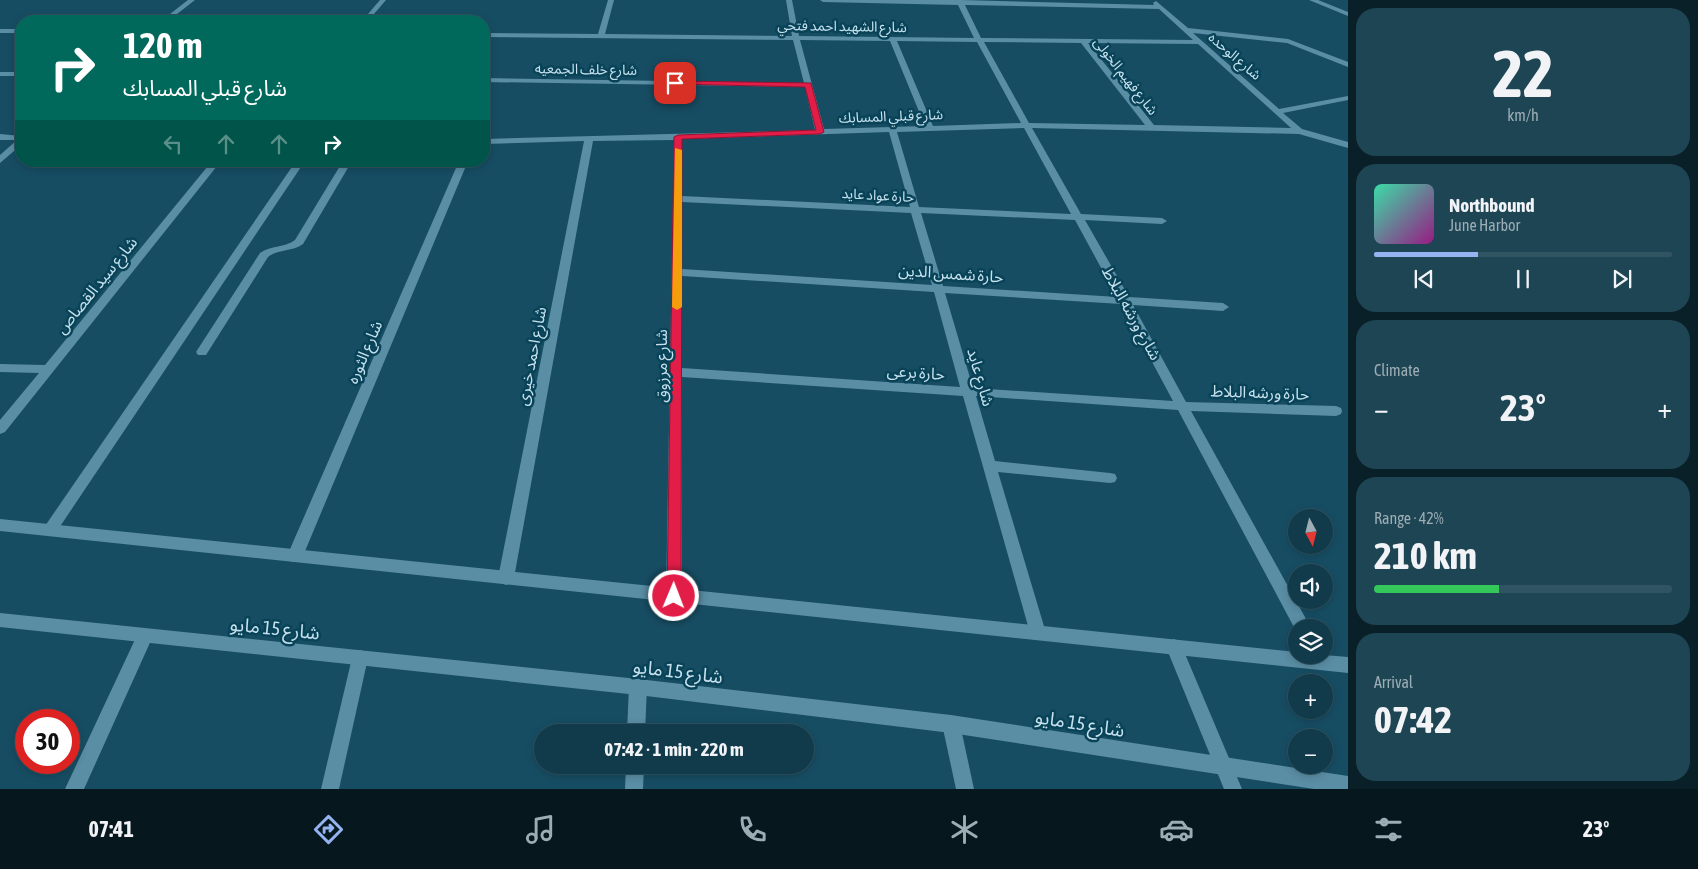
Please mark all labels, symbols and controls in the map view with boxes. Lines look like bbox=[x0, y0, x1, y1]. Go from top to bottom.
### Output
street label: شارع الشهيد احمد فتحي bbox=[777, 17, 907, 38]
text: 120 m bbox=[123, 25, 202, 65]
street label: شارع الوحده bbox=[1204, 29, 1264, 85]
street label: شارع فهيم الخولى bbox=[1088, 34, 1161, 120]
icon: right bbox=[40, 35, 105, 100]
text: 22 bbox=[1492, 36, 1554, 111]
street label: شارع خلف الجمعيه bbox=[535, 60, 637, 81]
pin bbox=[654, 62, 696, 104]
icon: arrive bbox=[661, 69, 689, 97]
text: شارع قبلي المسابك bbox=[123, 75, 287, 101]
street label: شارع قبلي المسابك bbox=[839, 106, 944, 129]
text: km/h bbox=[1507, 106, 1539, 124]
icon: left bbox=[159, 130, 187, 158]
icon: ahead bbox=[212, 130, 240, 158]
icon: ahead bbox=[265, 130, 293, 158]
icon: right bbox=[318, 130, 346, 158]
street label: حارة عواد عايد bbox=[841, 185, 915, 206]
text: Northbound bbox=[1449, 194, 1535, 216]
text: June Harbor bbox=[1449, 216, 1520, 234]
street label: شارع سيد القصاص bbox=[51, 233, 144, 340]
street label: حارة شمس الدين bbox=[898, 260, 1004, 287]
street label: شارع ورشه البلاط bbox=[1095, 263, 1165, 365]
icon: previous bbox=[1410, 265, 1438, 293]
icon: pause bbox=[1509, 265, 1537, 293]
icon: next bbox=[1608, 265, 1636, 293]
street label: شارع احمد خيرى bbox=[513, 305, 553, 408]
street label: شارع الثوره bbox=[343, 318, 389, 388]
street label: شارع مرزوق bbox=[652, 329, 674, 403]
street label: شارع عايد bbox=[960, 346, 998, 409]
street label: حارة برعى bbox=[886, 361, 946, 384]
text: Climate bbox=[1374, 361, 1420, 379]
street label: حارة ورشه البلاط bbox=[1210, 381, 1310, 404]
text: 23° bbox=[1500, 386, 1546, 429]
text: − bbox=[1374, 392, 1389, 424]
text: + bbox=[1657, 392, 1672, 424]
north arrow bbox=[1288, 509, 1332, 554]
map controls bbox=[1288, 509, 1333, 774]
text: Range · 42% bbox=[1374, 509, 1444, 527]
text: 210 km bbox=[1374, 534, 1477, 577]
button: sound bbox=[1288, 564, 1333, 609]
position arrow bbox=[647, 569, 699, 621]
street label: شارع 15 مايو bbox=[229, 612, 321, 647]
button: layers bbox=[1288, 619, 1333, 664]
street label: شارع 15 مايو bbox=[631, 655, 724, 690]
text: Arrival bbox=[1374, 673, 1413, 691]
button: + bbox=[1288, 674, 1333, 719]
text: 07:42 bbox=[1374, 698, 1452, 741]
street label: شارع 15 مايو bbox=[1033, 705, 1126, 744]
speed limit sign: 30 bbox=[15, 709, 80, 774]
button: − bbox=[1288, 729, 1333, 774]
text: 07:42 · 1 min · 220 m bbox=[604, 738, 744, 760]
icon: directions bbox=[311, 812, 346, 847]
icon: music bbox=[523, 812, 558, 847]
icon: phone bbox=[735, 812, 770, 847]
icon: climate bbox=[947, 812, 982, 847]
icon: car bbox=[1159, 812, 1194, 847]
icon: filters bbox=[1371, 812, 1406, 847]
text: 07:41 bbox=[88, 816, 134, 842]
text: 23° bbox=[1583, 816, 1609, 842]

